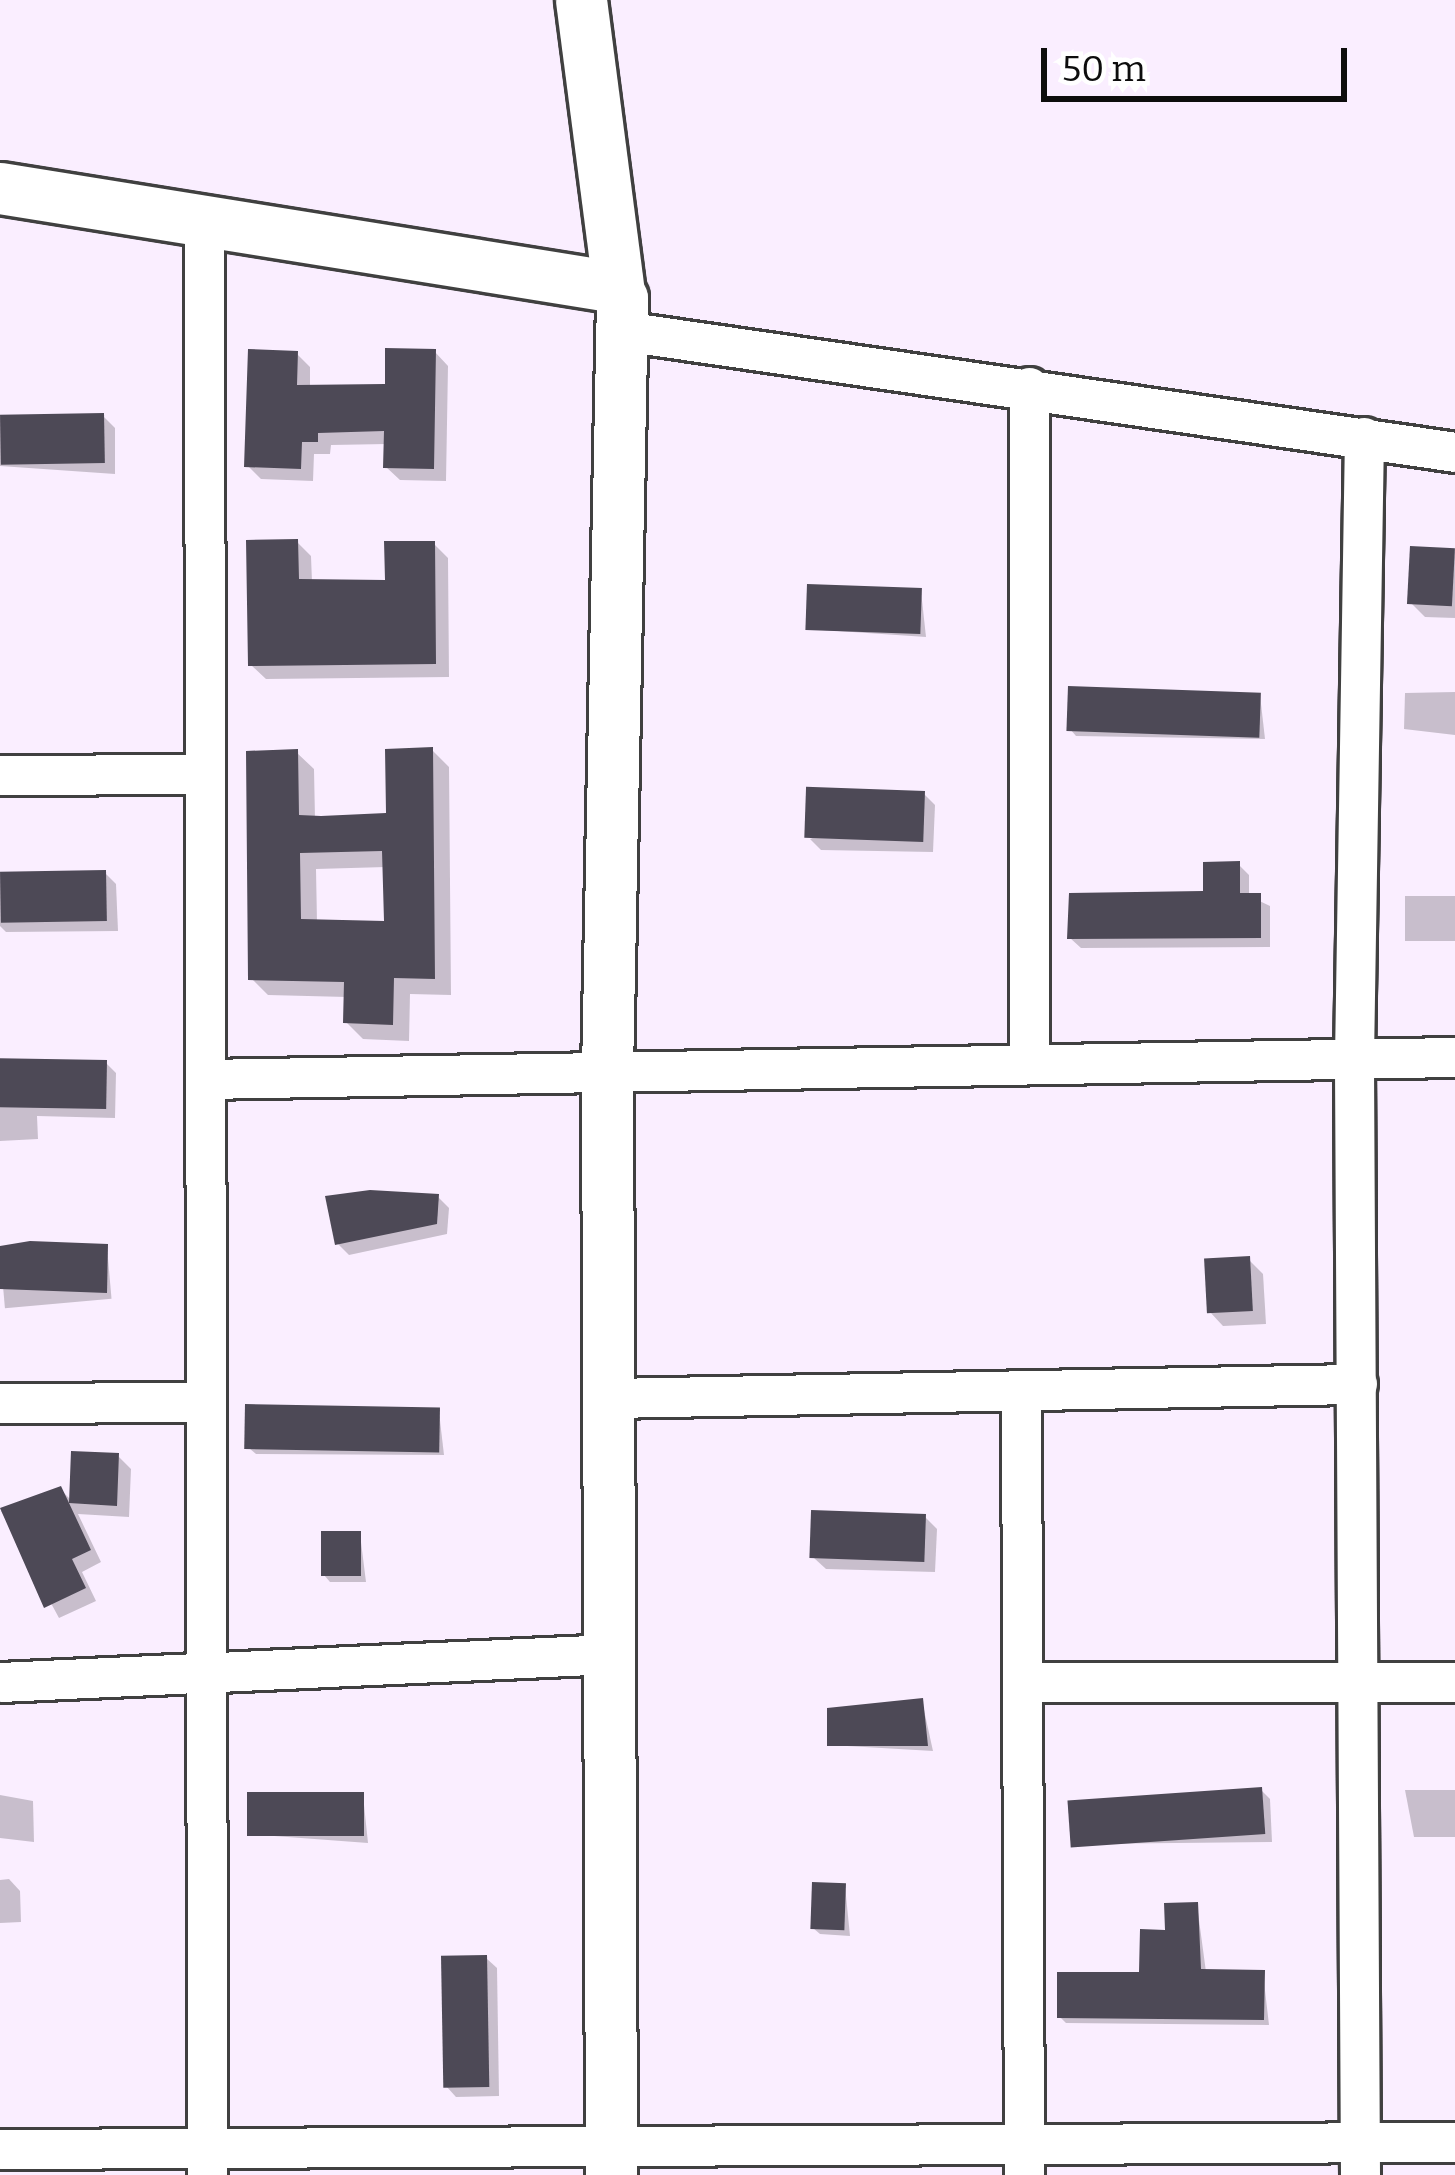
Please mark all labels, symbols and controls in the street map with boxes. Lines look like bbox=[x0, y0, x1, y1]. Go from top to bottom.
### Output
scale bar bbox=[1047, 24, 1353, 98]
text: 50 m bbox=[1062, 47, 1146, 91]

